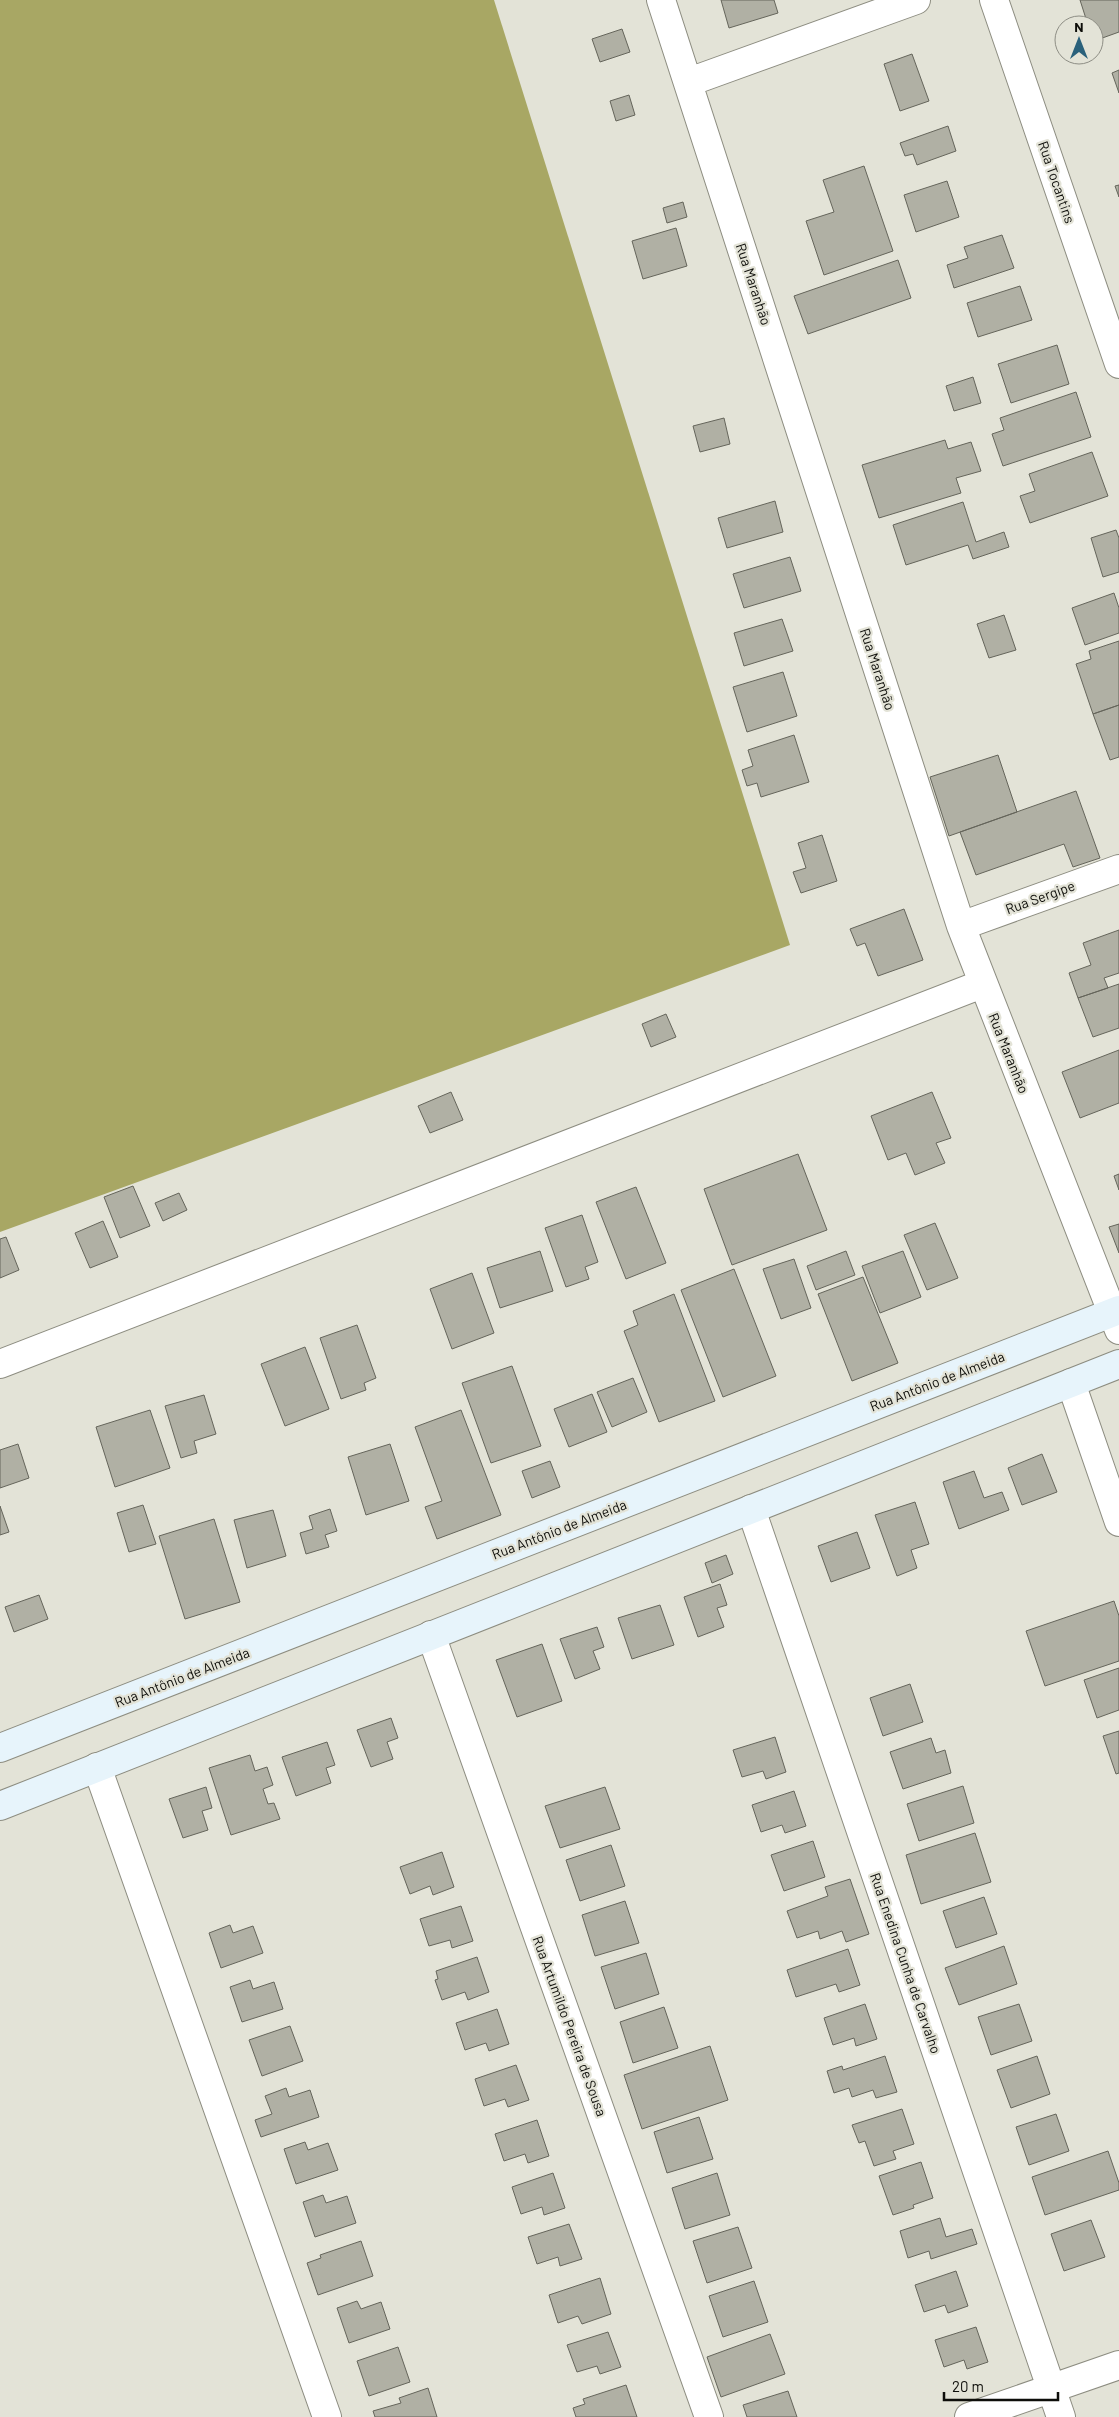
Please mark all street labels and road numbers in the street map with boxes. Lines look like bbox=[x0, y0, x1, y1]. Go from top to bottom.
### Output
street label: Rua Tocantins bbox=[1035, 139, 1079, 225]
street label: Rua Maranhão bbox=[733, 241, 775, 327]
street label: Rua Maranhão bbox=[857, 626, 899, 712]
street label: Rua Sergipe bbox=[1003, 877, 1077, 917]
street label: Rua Maranhão bbox=[985, 1010, 1033, 1096]
street label: Rua Antônio de Almeida bbox=[867, 1347, 1007, 1415]
street label: Rua Antônio de Almeida bbox=[489, 1495, 629, 1563]
street label: Rua Antônio de Almeida bbox=[112, 1643, 252, 1711]
street label: Rua Enedina Cunha de Carvalho bbox=[867, 1870, 945, 2056]
street label: Rua Artumildo Pereira de Sousa bbox=[529, 1934, 611, 2118]

